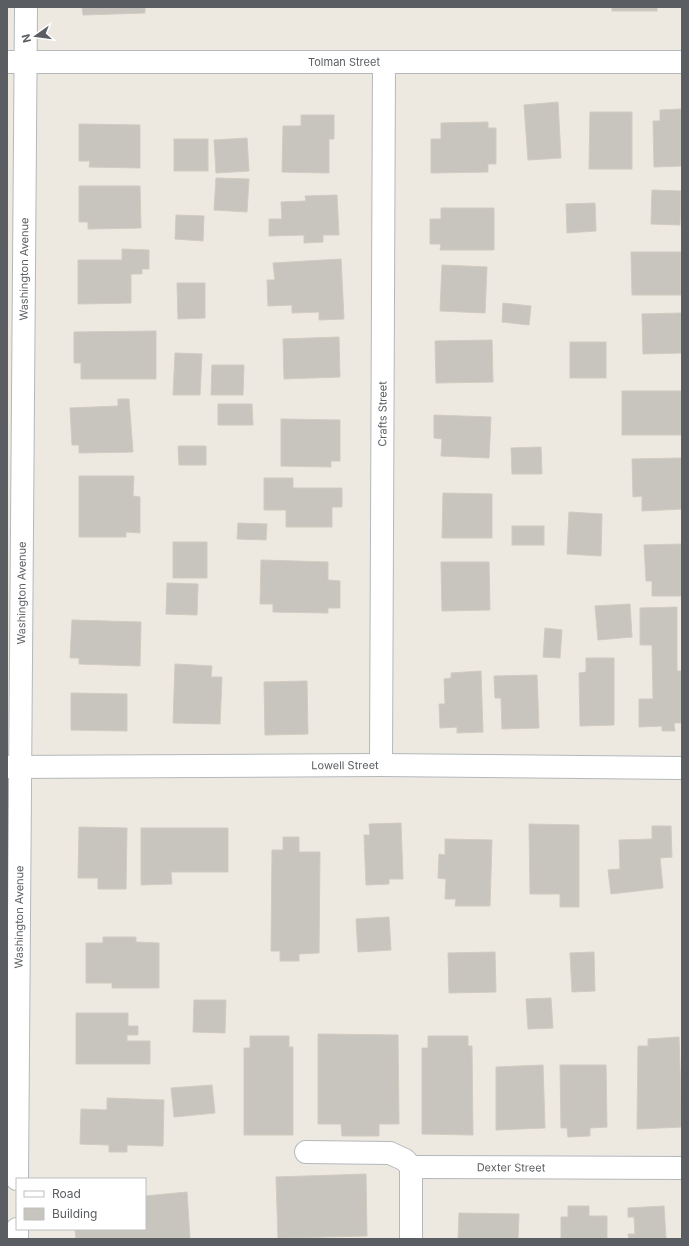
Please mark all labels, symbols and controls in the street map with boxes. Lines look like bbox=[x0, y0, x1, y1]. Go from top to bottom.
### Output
north arrow bbox=[16, 16, 56, 56]
text: N bbox=[18, 33, 34, 44]
street label: Tolman Street bbox=[308, 55, 380, 69]
street label: Washington Avenue bbox=[17, 217, 31, 321]
street label: Crafts Street bbox=[375, 381, 390, 447]
street label: Washington Avenue bbox=[14, 541, 29, 645]
street label: Lowell Street bbox=[311, 758, 379, 772]
street label: Washington Avenue bbox=[12, 865, 26, 969]
street label: Dexter Street bbox=[477, 1160, 546, 1174]
legend bbox=[16, 1178, 146, 1230]
text: Road bbox=[52, 1186, 81, 1201]
text: Building bbox=[52, 1206, 97, 1221]

